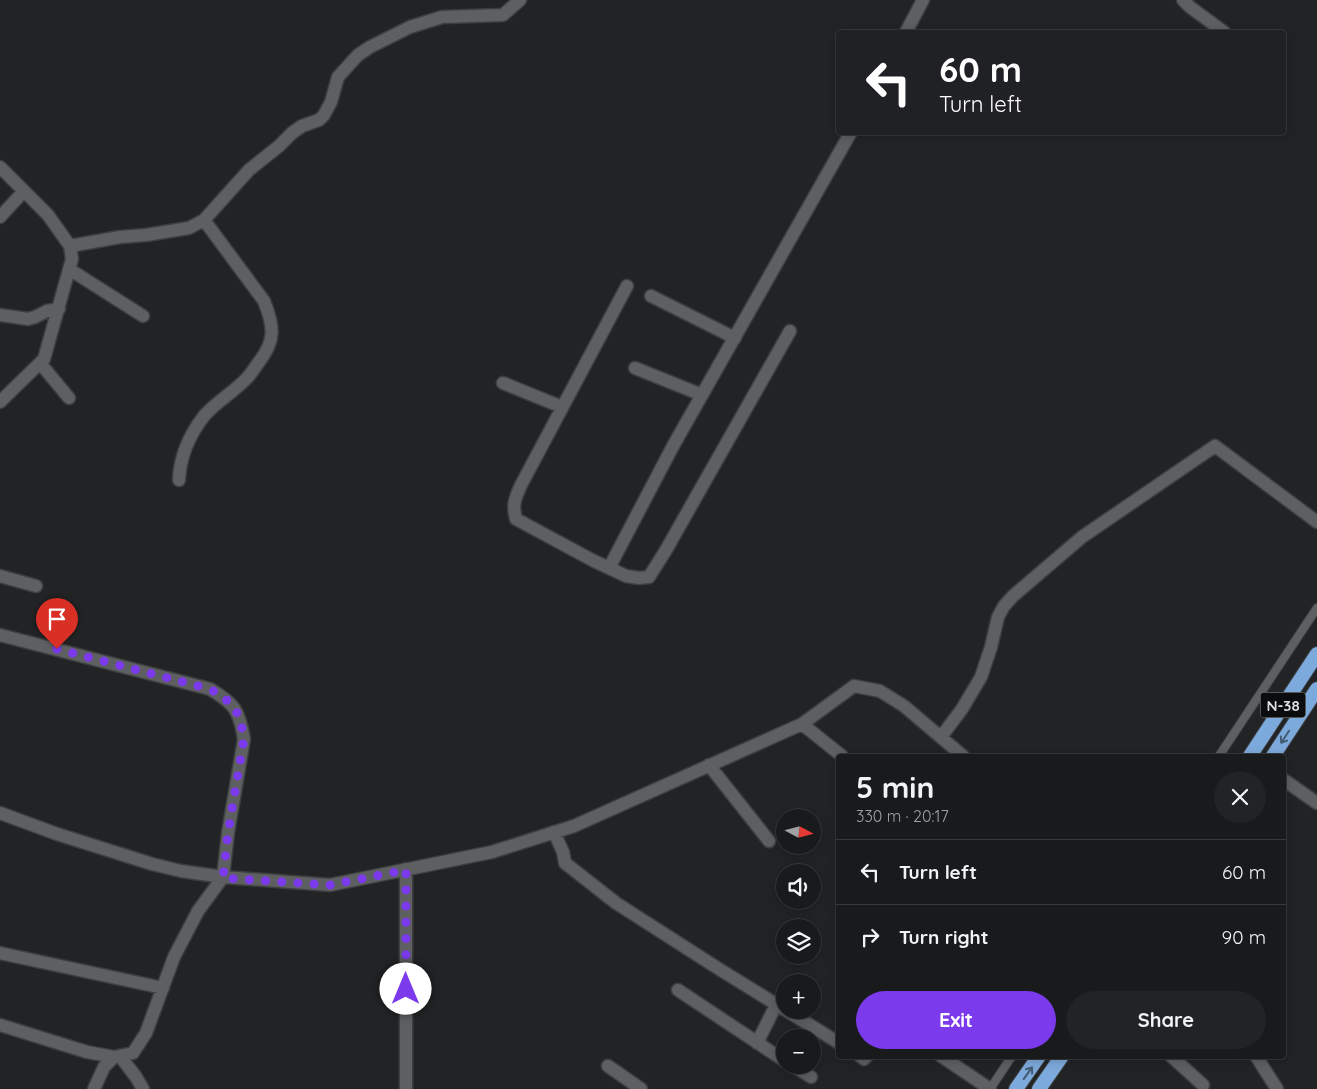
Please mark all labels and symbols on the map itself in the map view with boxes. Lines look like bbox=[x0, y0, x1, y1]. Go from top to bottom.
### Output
pin bbox=[36, 598, 78, 649]
road number: N-38 bbox=[1260, 692, 1306, 718]
one-way arrow bbox=[1280, 730, 1290, 744]
north arrow bbox=[776, 809, 821, 854]
position arrow bbox=[379, 962, 431, 1014]
one-way arrow bbox=[1023, 1066, 1033, 1080]

